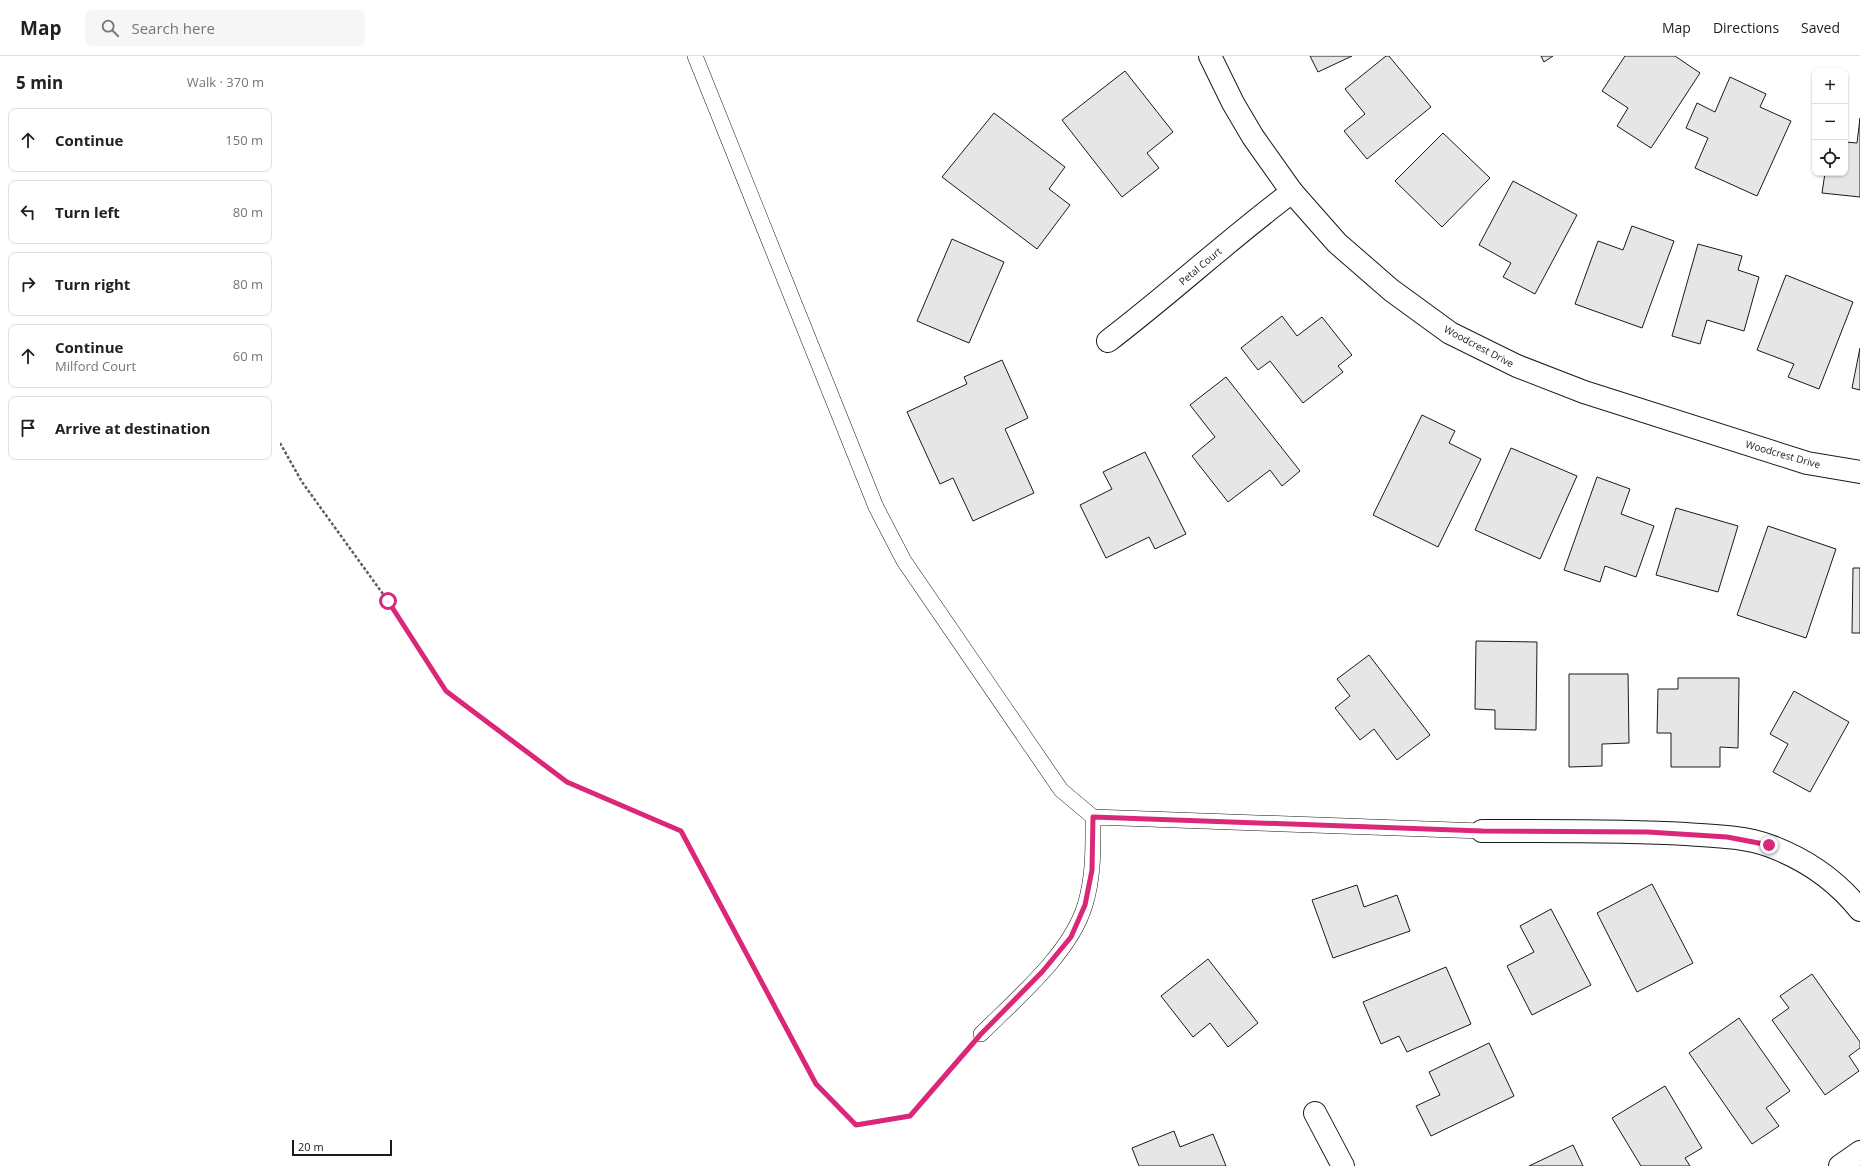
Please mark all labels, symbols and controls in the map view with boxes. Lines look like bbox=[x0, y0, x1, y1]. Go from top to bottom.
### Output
search box bbox=[85, 10, 365, 46]
text: Map bbox=[20, 15, 61, 41]
icon: search bbox=[99, 17, 121, 39]
text: Search here bbox=[131, 18, 215, 38]
text: Map bbox=[1662, 18, 1691, 37]
text: Directions bbox=[1713, 18, 1779, 37]
text: Saved bbox=[1801, 18, 1840, 37]
map controls bbox=[1812, 68, 1848, 176]
button: + bbox=[1812, 68, 1848, 104]
text: 5 min bbox=[16, 71, 63, 94]
text: Walk · 370 m bbox=[187, 73, 264, 91]
button: − bbox=[1812, 104, 1848, 140]
icon: ahead bbox=[17, 129, 39, 151]
text: Continue bbox=[55, 130, 123, 150]
text: 150 m bbox=[225, 131, 263, 149]
button: locate bbox=[1812, 140, 1848, 176]
icon: left bbox=[17, 201, 39, 223]
text: Turn left bbox=[55, 202, 120, 222]
text: 80 m bbox=[233, 203, 263, 221]
street label: Petal Court bbox=[1176, 244, 1225, 288]
icon: right bbox=[17, 273, 39, 295]
text: Turn right bbox=[55, 274, 130, 294]
text: 80 m bbox=[233, 275, 263, 293]
street label: Woodcrest Drive bbox=[1442, 322, 1517, 371]
text: Continue bbox=[55, 337, 123, 357]
icon: ahead bbox=[17, 345, 39, 367]
text: 60 m bbox=[233, 347, 263, 365]
text: Milford Court bbox=[55, 357, 136, 375]
icon: arrive bbox=[17, 417, 39, 439]
text: Arrive at destination bbox=[55, 418, 210, 438]
street label: Woodcrest Drive bbox=[1744, 437, 1822, 471]
route start bbox=[379, 592, 397, 610]
route end bbox=[1760, 836, 1778, 854]
scale bar bbox=[292, 1138, 392, 1157]
text: 20 m bbox=[298, 1139, 324, 1154]

